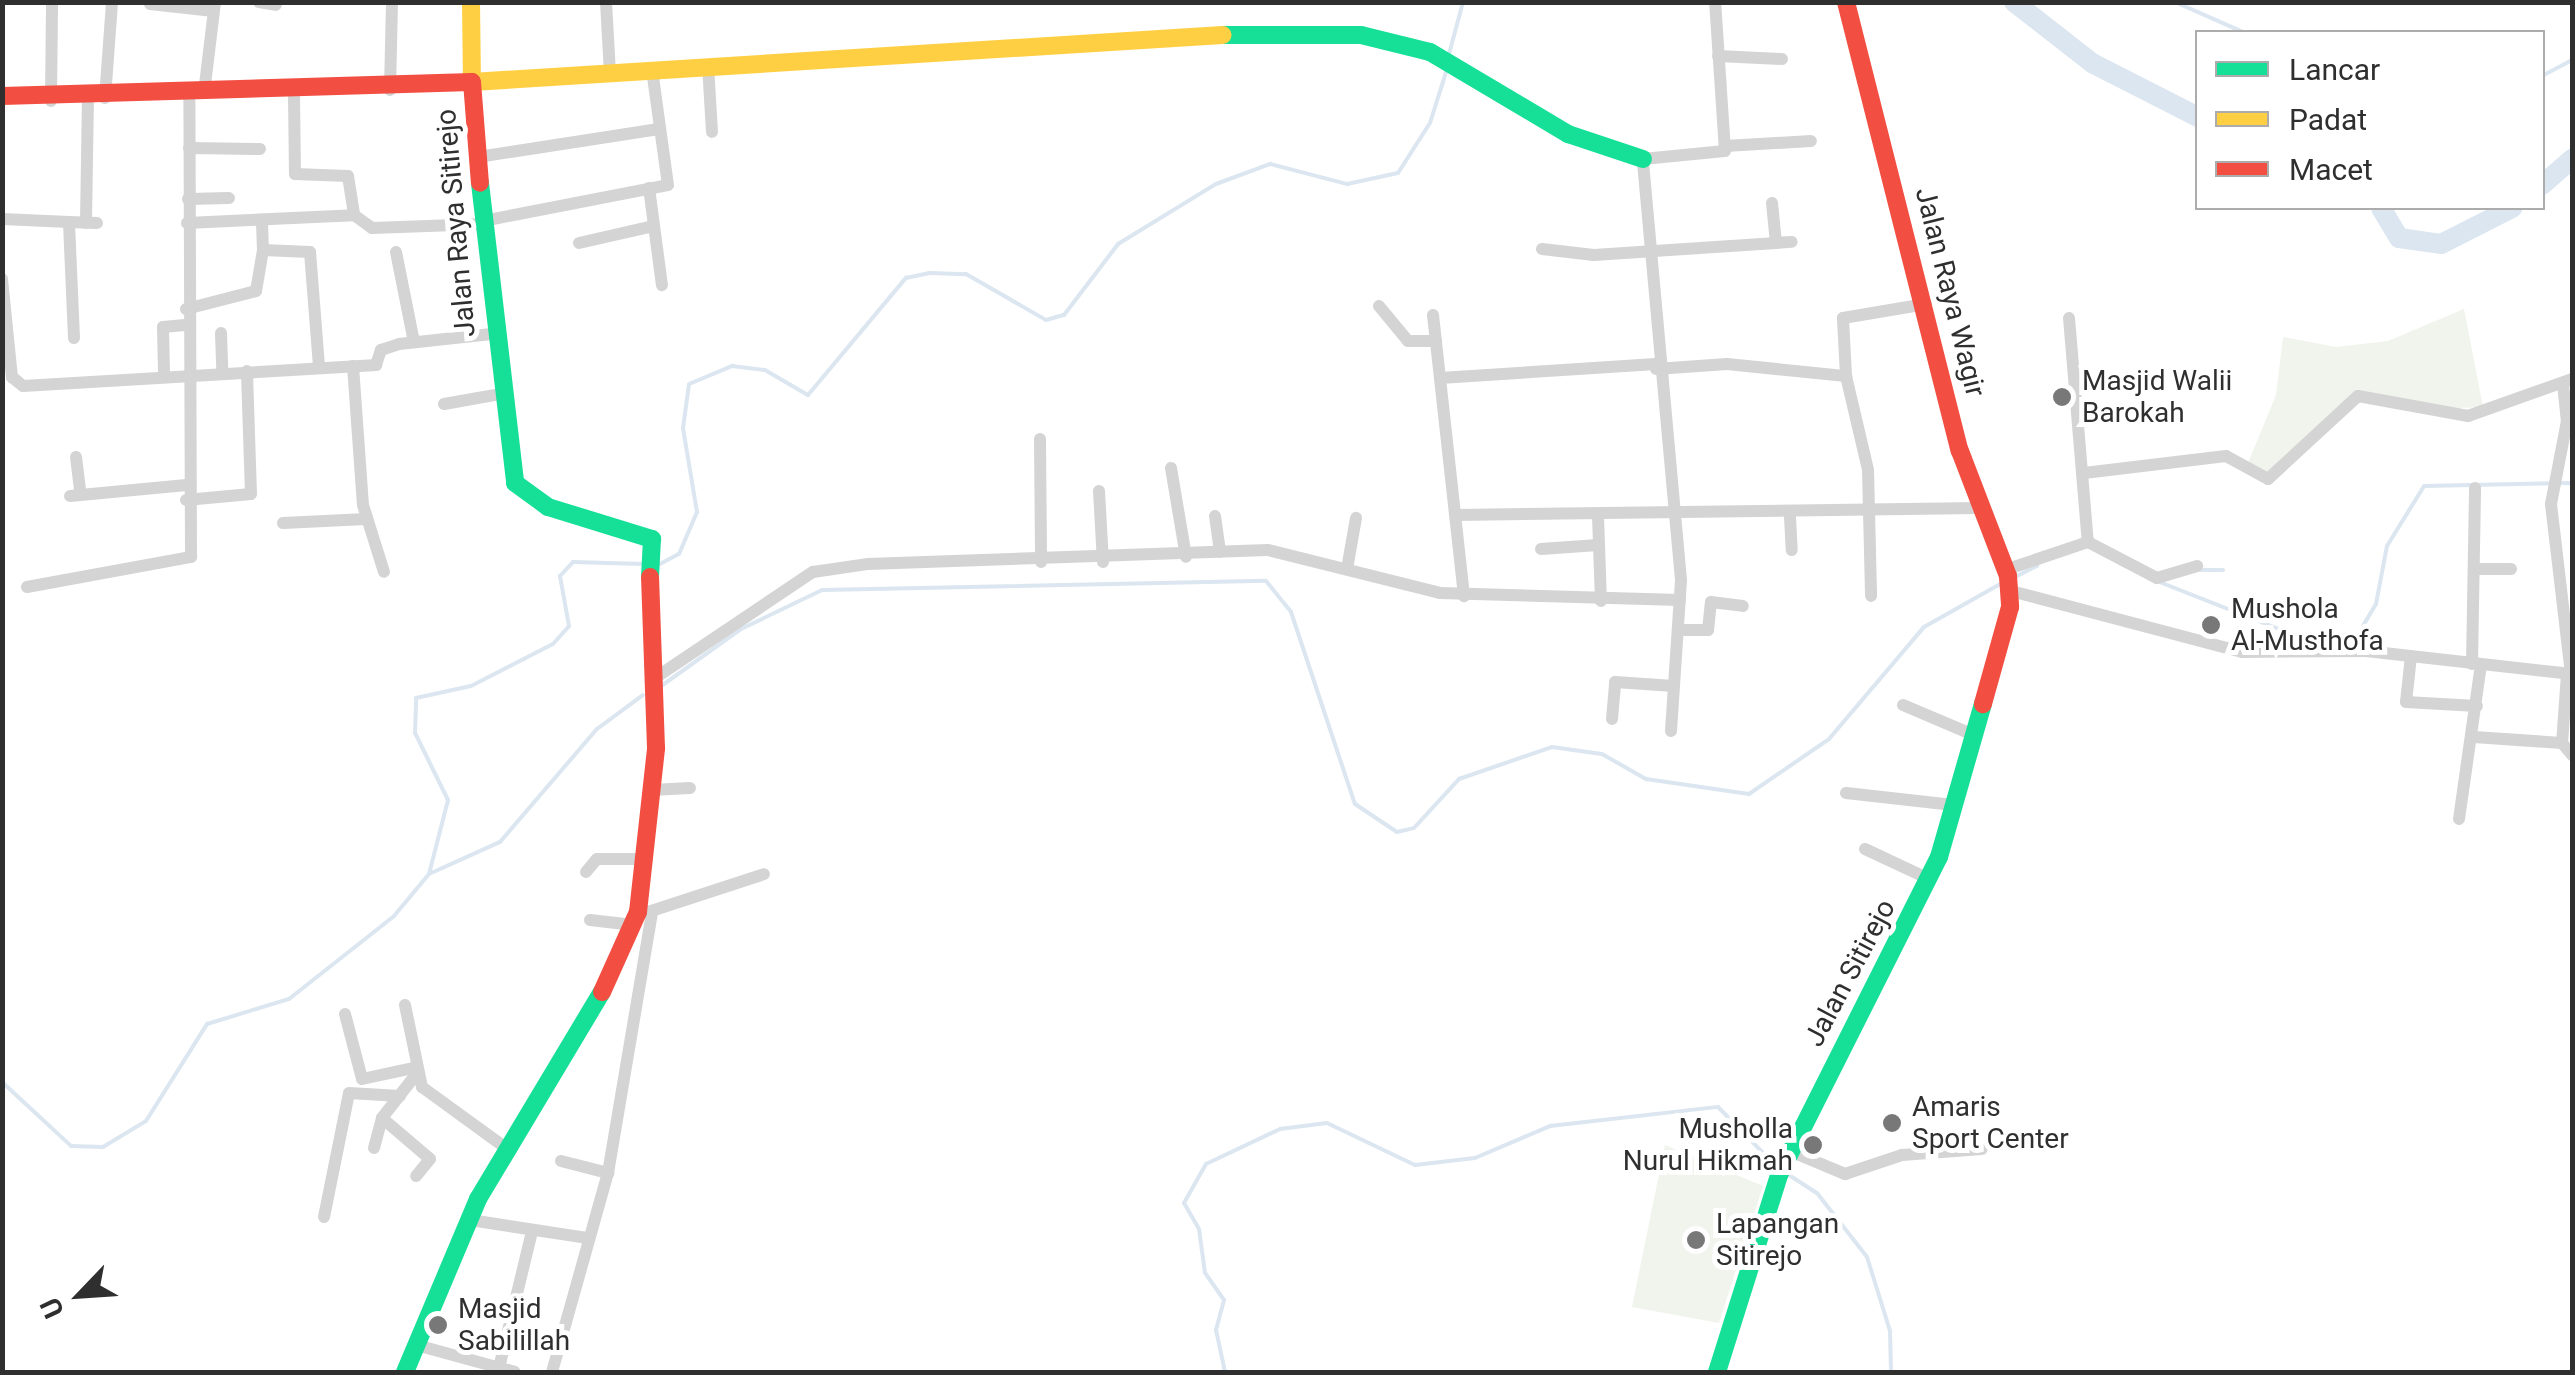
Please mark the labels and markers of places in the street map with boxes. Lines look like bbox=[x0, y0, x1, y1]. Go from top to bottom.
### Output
place label: Masjid Walii Barokah bbox=[2082, 364, 2232, 430]
marker: Masjid Walii Barokah bbox=[2051, 386, 2073, 408]
place label: Mushola Al-Musthofa bbox=[2231, 592, 2384, 658]
marker: Mushola Al-Musthofa bbox=[2200, 614, 2222, 636]
place label: Amaris Sport Center bbox=[1912, 1090, 2069, 1156]
place label: Musholla Nurul Hikmah bbox=[1623, 1112, 1793, 1178]
marker: Amaris Sport Center bbox=[1881, 1112, 1903, 1134]
marker: Musholla Nurul Hikmah bbox=[1802, 1134, 1824, 1156]
place label: Lapangan Sitirejo bbox=[1716, 1207, 1839, 1273]
marker: Lapangan Sitirejo bbox=[1685, 1229, 1707, 1251]
place label: Masjid Sabilillah bbox=[458, 1292, 570, 1358]
marker: Masjid Sabilillah bbox=[427, 1314, 449, 1336]

